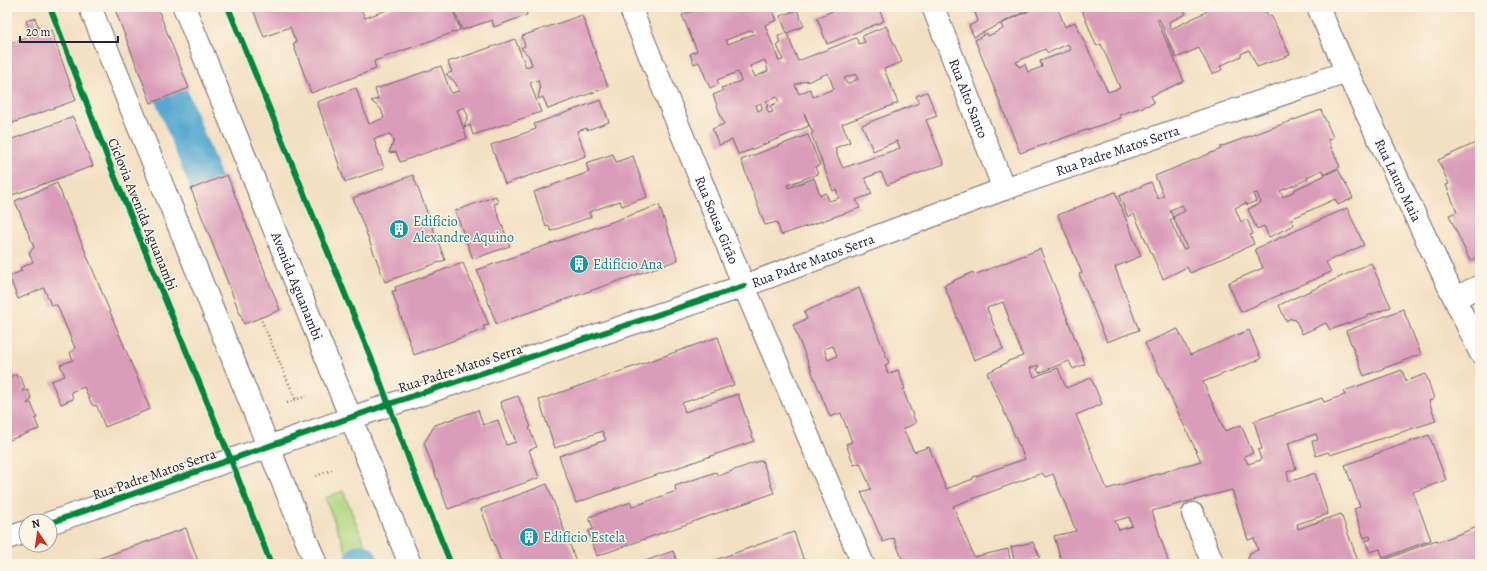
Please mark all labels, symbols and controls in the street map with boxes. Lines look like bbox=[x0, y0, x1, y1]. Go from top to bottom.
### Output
scale bar bbox=[20, 18, 118, 44]
text: 20 m bbox=[26, 24, 50, 40]
street label: Rua Alto Santo bbox=[944, 56, 992, 141]
street label: Rua Padre Matos Serra bbox=[1053, 121, 1183, 181]
street label: Ciclovia Avenida Aguanambi bbox=[103, 135, 182, 293]
street label: Rua Lauro Maia bbox=[1370, 136, 1426, 226]
street label: Rua Sousa Girão bbox=[690, 173, 743, 267]
place label: Edifício Alexandre Aquino bbox=[412, 212, 514, 247]
building icon: Edifício Alexandre Aquino bbox=[388, 218, 410, 240]
street label: Avenida Aguanambi bbox=[266, 228, 327, 343]
street label: Rua Padre Matos Serra bbox=[749, 229, 877, 292]
building icon: Edifício Ana bbox=[568, 253, 590, 275]
place label: Edifício Ana bbox=[593, 255, 663, 274]
street label: Rua Padre Matos Serra bbox=[396, 339, 525, 398]
street label: Rua Padre Matos Serra bbox=[90, 444, 219, 505]
north arrow bbox=[18, 513, 58, 553]
text: N bbox=[30, 516, 41, 532]
building icon: Edifício Estela bbox=[518, 526, 540, 548]
place label: Edifício Estela bbox=[543, 528, 626, 547]

